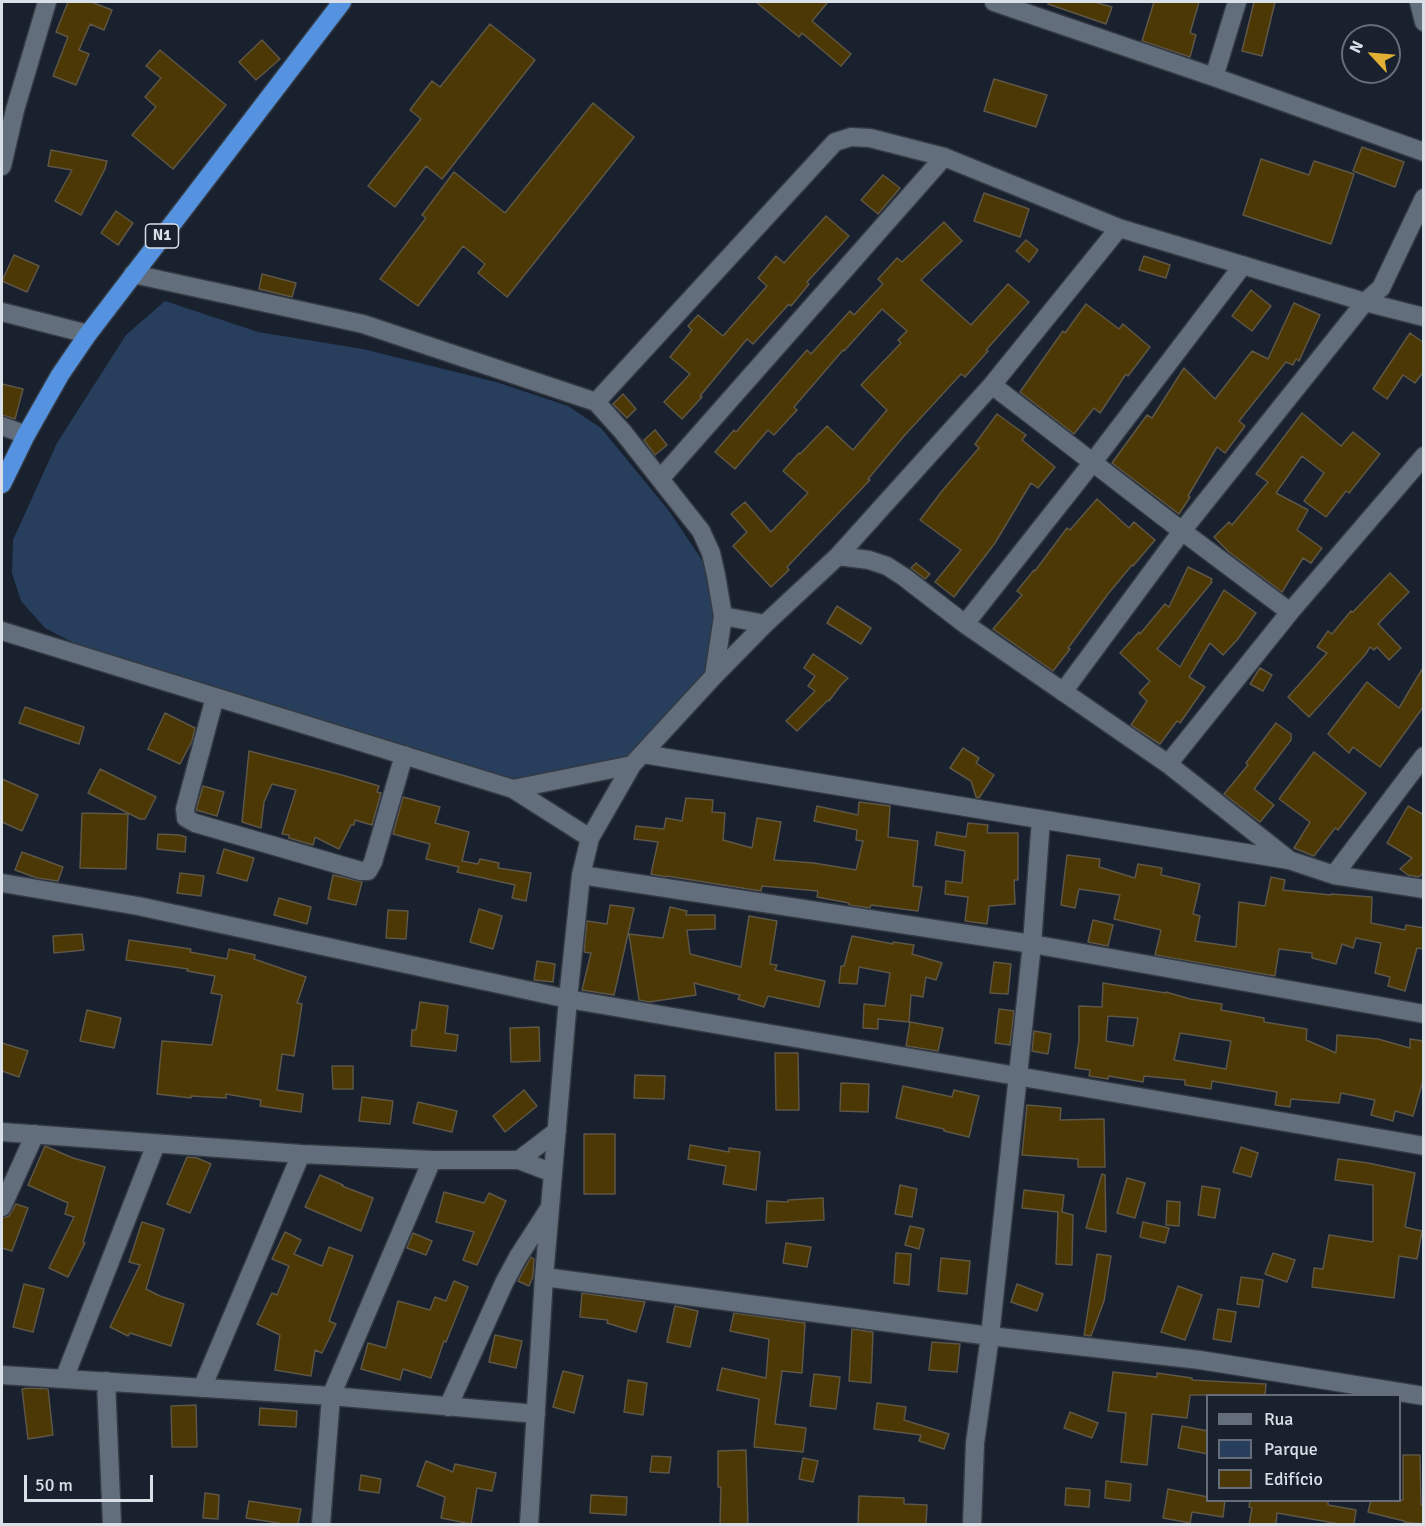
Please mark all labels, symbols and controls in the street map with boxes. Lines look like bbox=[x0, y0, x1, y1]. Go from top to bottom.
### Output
north arrow bbox=[1341, 24, 1401, 84]
text: N bbox=[1345, 38, 1368, 56]
road number: N1 bbox=[146, 224, 178, 248]
legend bbox=[1206, 1394, 1401, 1502]
text: Rua bbox=[1264, 1408, 1293, 1430]
text: Parque bbox=[1264, 1438, 1318, 1460]
scale bar bbox=[27, 1463, 156, 1501]
text: Edifício bbox=[1264, 1468, 1323, 1490]
text: 50 m bbox=[35, 1474, 73, 1496]

